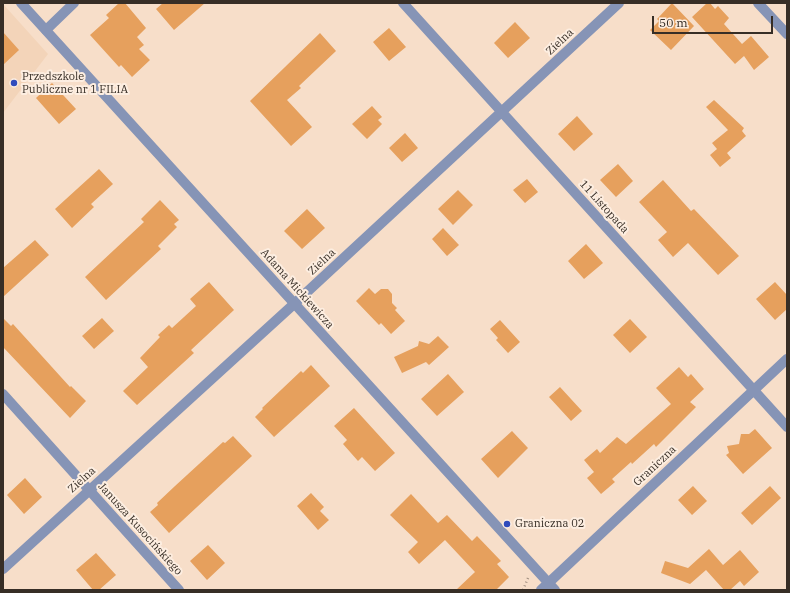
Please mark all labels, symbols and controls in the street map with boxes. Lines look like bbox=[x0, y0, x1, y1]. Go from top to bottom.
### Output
scale bar bbox=[654, 8, 775, 34]
text: 50 m bbox=[659, 15, 688, 30]
street label: Zielna bbox=[544, 26, 576, 58]
place label: Przedszkole Publiczne nr 1 FILIA bbox=[22, 70, 128, 96]
marker: Przedszkole Publiczne nr 1 FILIA bbox=[9, 78, 19, 88]
street label: 11 Listopada bbox=[577, 178, 631, 236]
street label: Adama Mickiewicza bbox=[258, 246, 336, 332]
street label: Zielna bbox=[306, 246, 338, 278]
street label: Graniczna bbox=[631, 443, 679, 489]
street label: Zielna bbox=[65, 464, 99, 496]
street label: Janusza Kusocińskiego bbox=[95, 480, 185, 578]
place label: Graniczna 02 bbox=[515, 517, 584, 531]
marker: Graniczna 02 bbox=[502, 519, 512, 529]

